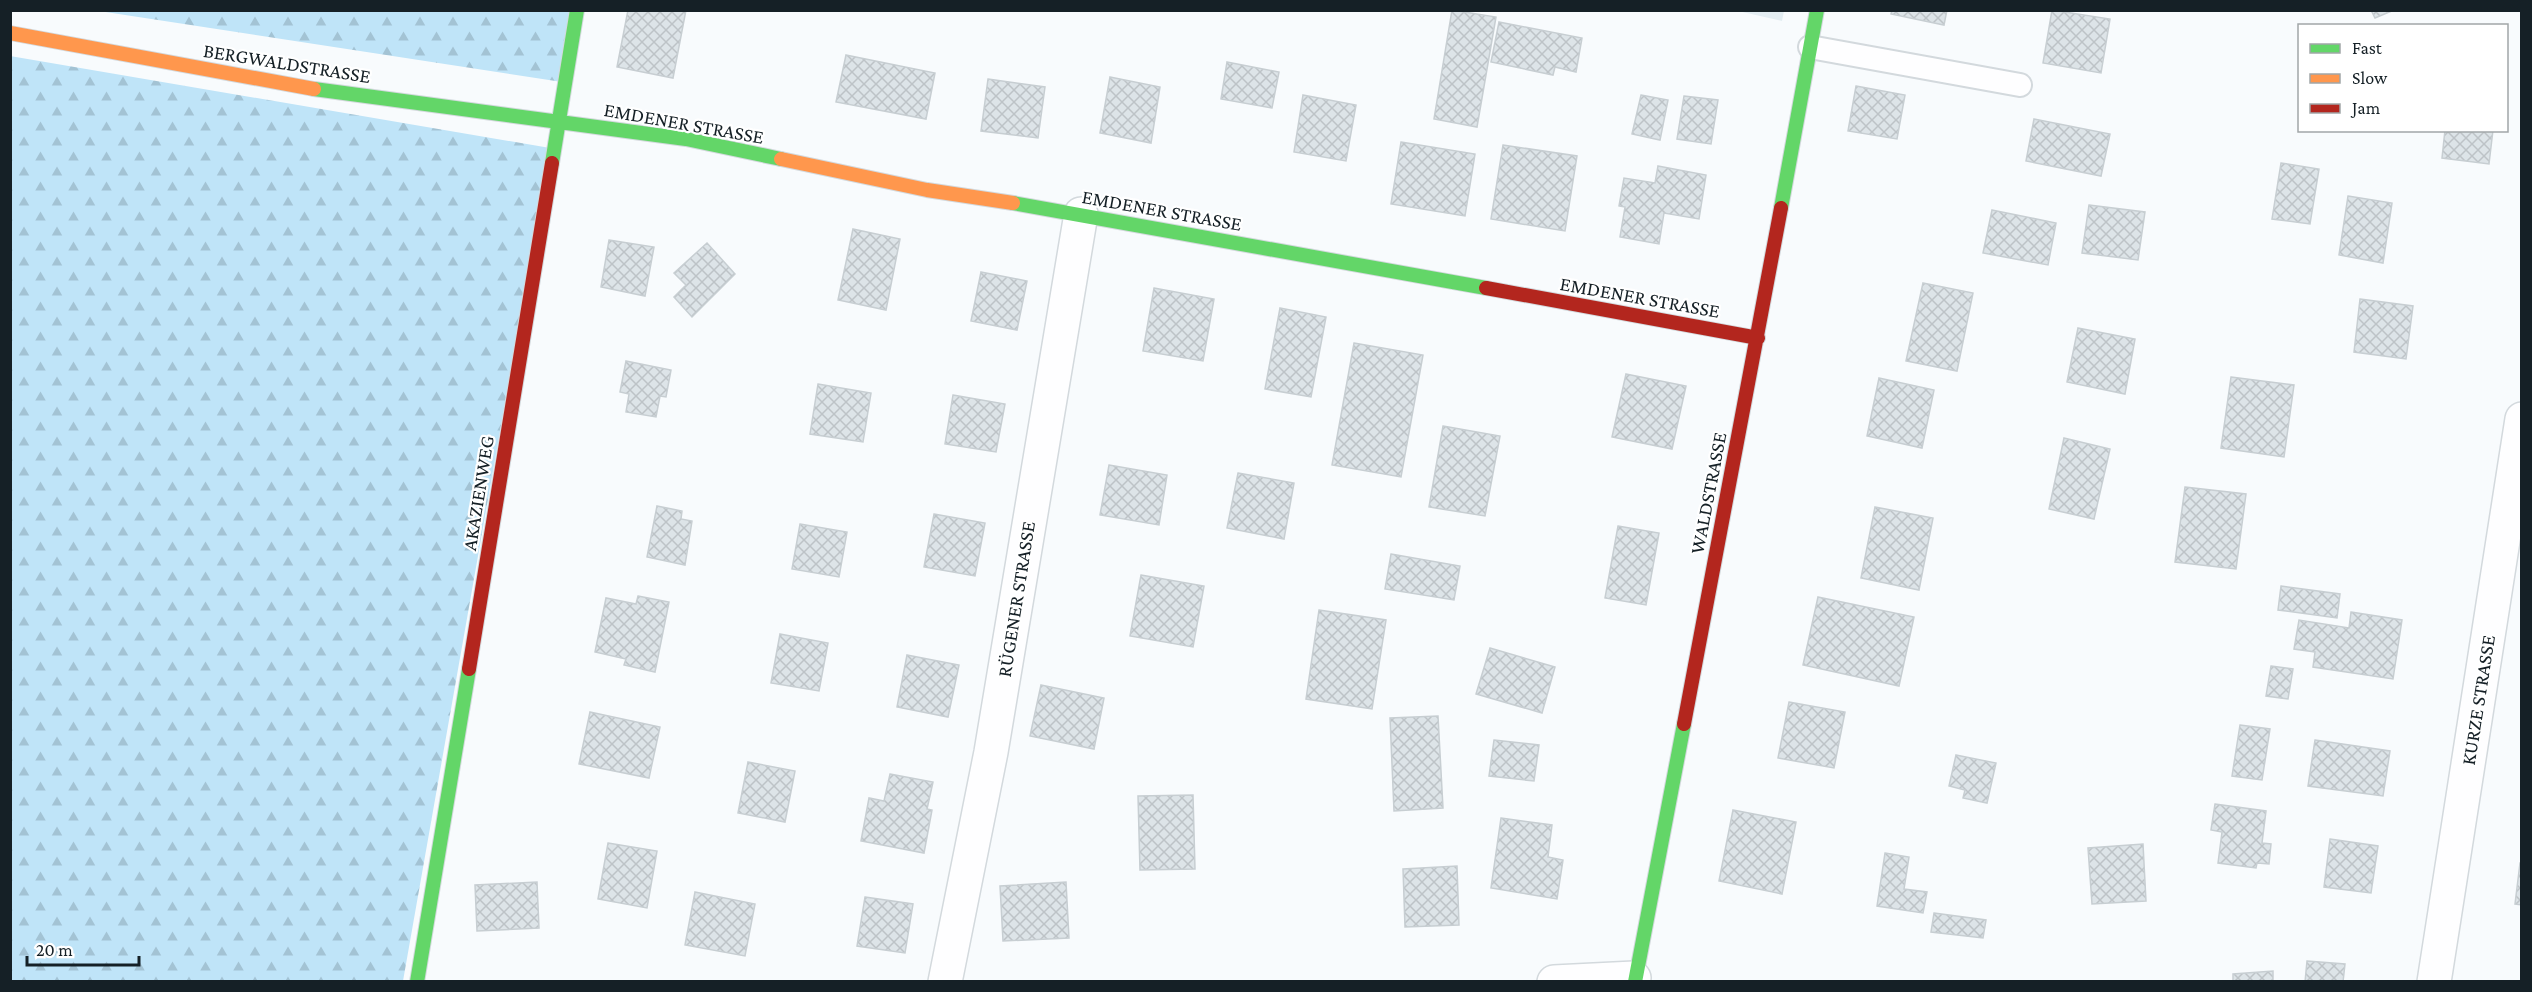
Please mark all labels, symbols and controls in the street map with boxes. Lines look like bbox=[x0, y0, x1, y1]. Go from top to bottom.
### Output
legend bbox=[2298, 24, 2508, 132]
text: Fast bbox=[2352, 38, 2383, 58]
street label: BERGWALDSTRASSE bbox=[202, 39, 372, 87]
text: Slow bbox=[2352, 68, 2388, 88]
street label: EMDENER STRASSE bbox=[602, 98, 766, 148]
text: Jam bbox=[2350, 98, 2381, 118]
street label: EMDENER STRASSE bbox=[1080, 185, 1244, 235]
street label: EMDENER STRASSE bbox=[1558, 272, 1722, 322]
street label: WALDSTRASSE bbox=[1685, 430, 1731, 556]
street label: AKAZIENWEG bbox=[458, 434, 498, 552]
street label: RÜGENER STRASSE bbox=[993, 519, 1039, 679]
street label: KURZE STRASSE bbox=[2457, 633, 2499, 767]
scale bar bbox=[27, 929, 140, 967]
text: 20 m bbox=[36, 940, 73, 960]

